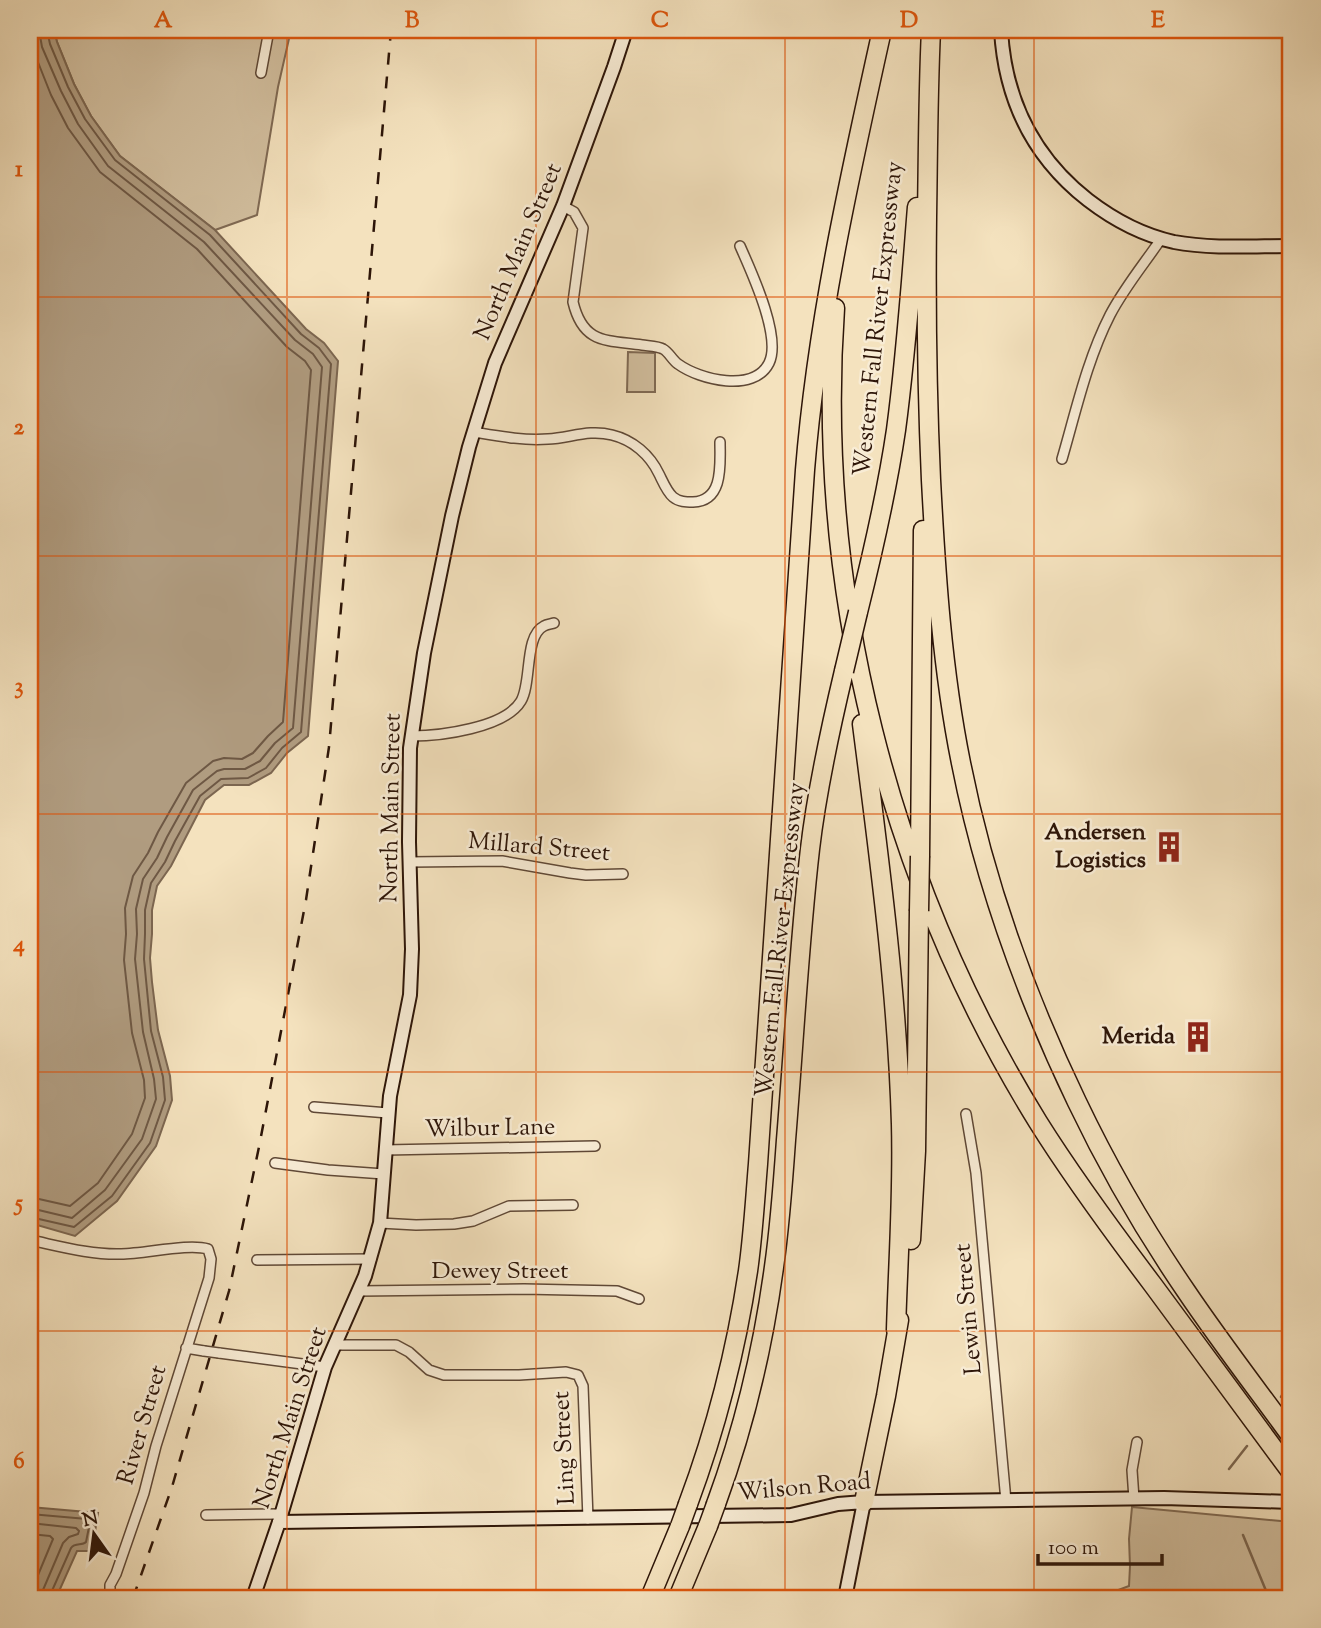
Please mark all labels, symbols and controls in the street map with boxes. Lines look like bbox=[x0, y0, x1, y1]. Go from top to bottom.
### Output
text: A bbox=[154, 5, 173, 38]
text: B bbox=[405, 5, 420, 38]
text: C bbox=[651, 5, 669, 38]
text: D bbox=[900, 5, 918, 38]
text: E bbox=[1151, 5, 1165, 38]
text: 1 bbox=[15, 154, 23, 187]
street label: North Main Street bbox=[466, 158, 572, 346]
street label: Western Fall River Expressway bbox=[846, 160, 912, 478]
text: 2 bbox=[14, 412, 25, 445]
text: 3 bbox=[14, 671, 24, 704]
street label: North Main Street bbox=[373, 713, 411, 903]
street label: Western Fall River Expressway bbox=[748, 781, 814, 1099]
place label: Andersen Logistics bbox=[1044, 816, 1147, 878]
street label: Millard Street bbox=[466, 825, 612, 871]
building icon: Andersen Logistics bbox=[1152, 830, 1186, 864]
text: 4 bbox=[12, 929, 25, 962]
place label: Merida bbox=[1102, 1020, 1176, 1054]
building icon: Merida bbox=[1181, 1020, 1215, 1054]
street label: Wilbur Lane bbox=[424, 1111, 556, 1147]
text: 5 bbox=[13, 1188, 23, 1221]
street label: Lewin Street bbox=[946, 1242, 992, 1376]
street label: Dewey Street bbox=[432, 1255, 568, 1289]
street label: North Main Street bbox=[246, 1323, 336, 1513]
street label: River Street bbox=[110, 1361, 176, 1489]
street label: Ling Street bbox=[545, 1390, 585, 1506]
text: 6 bbox=[13, 1446, 25, 1479]
street label: Wilson Road bbox=[735, 1465, 873, 1511]
north arrow bbox=[60, 1498, 130, 1568]
text: N bbox=[80, 1505, 101, 1535]
scale bar bbox=[1038, 1523, 1162, 1567]
text: 100 m bbox=[1048, 1534, 1099, 1564]

